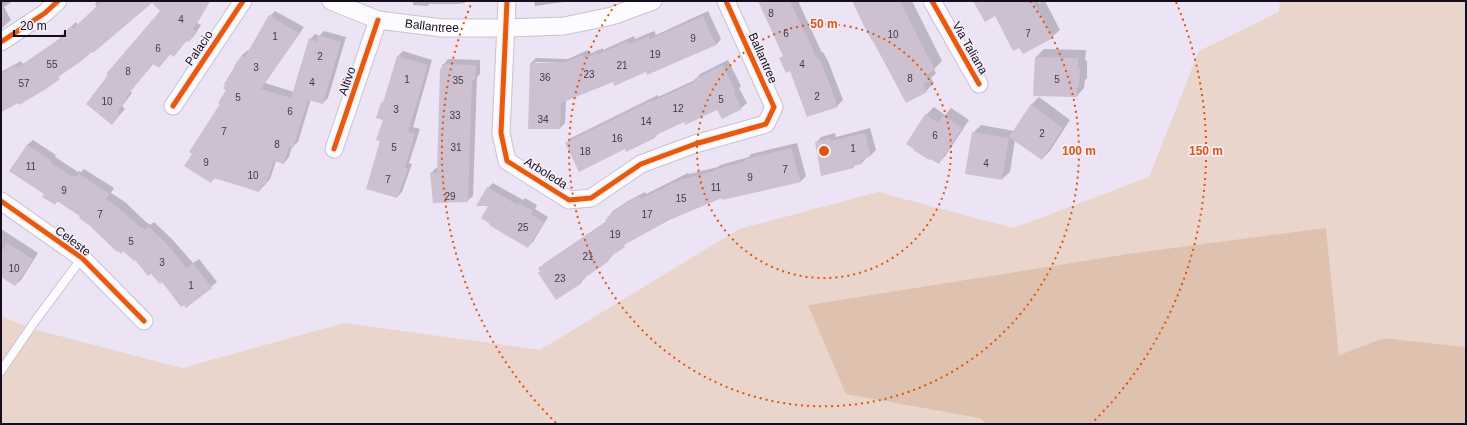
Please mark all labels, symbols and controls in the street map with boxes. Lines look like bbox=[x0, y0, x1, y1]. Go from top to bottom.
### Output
house number: 8 bbox=[768, 8, 774, 19]
scale bar bbox=[14, 12, 65, 38]
house number: 4 bbox=[178, 14, 184, 25]
street label: Ballantree bbox=[404, 16, 459, 35]
text: 50 m bbox=[810, 17, 838, 31]
text: 20 m bbox=[20, 19, 47, 33]
street label: Via Taliana bbox=[949, 19, 991, 77]
street label: Palacio bbox=[182, 28, 216, 68]
house number: 6 bbox=[783, 28, 789, 39]
house number: 7 bbox=[1025, 28, 1031, 39]
house number: 10 bbox=[887, 29, 899, 40]
street label: Ballantree bbox=[746, 30, 781, 86]
house number: 1 bbox=[272, 31, 278, 42]
house number: 9 bbox=[690, 33, 696, 44]
house number: 6 bbox=[155, 43, 161, 54]
house number: 19 bbox=[649, 49, 661, 60]
house number: 2 bbox=[317, 51, 323, 62]
house number: 55 bbox=[46, 59, 58, 70]
house number: 4 bbox=[799, 59, 805, 70]
house number: 21 bbox=[616, 60, 628, 71]
house number: 3 bbox=[253, 62, 259, 73]
street label: Altivo bbox=[336, 65, 359, 97]
house number: 8 bbox=[125, 66, 131, 77]
house number: 23 bbox=[583, 69, 595, 80]
house number: 36 bbox=[539, 72, 551, 83]
house number: 8 bbox=[907, 73, 913, 84]
house number: 1 bbox=[404, 74, 410, 85]
house number: 5 bbox=[1054, 74, 1060, 85]
house number: 35 bbox=[452, 75, 464, 86]
house number: 4 bbox=[309, 77, 315, 88]
house number: 57 bbox=[18, 78, 30, 89]
house number: 2 bbox=[814, 91, 820, 102]
house number: 5 bbox=[235, 92, 241, 103]
house number: 5 bbox=[718, 94, 724, 105]
house number: 10 bbox=[101, 96, 113, 107]
house number: 12 bbox=[672, 103, 684, 114]
house number: 3 bbox=[393, 104, 399, 115]
house number: 6 bbox=[287, 106, 293, 117]
house number: 33 bbox=[449, 110, 461, 121]
house number: 34 bbox=[537, 114, 549, 125]
house number: 14 bbox=[640, 116, 652, 127]
house number: 7 bbox=[221, 126, 227, 137]
house number: 2 bbox=[1039, 128, 1045, 139]
house number: 6 bbox=[932, 130, 938, 141]
house number: 16 bbox=[611, 133, 623, 144]
house number: 8 bbox=[274, 139, 280, 150]
house number: 5 bbox=[391, 142, 397, 153]
house number: 31 bbox=[450, 142, 462, 153]
house number: 1 bbox=[850, 143, 856, 154]
centre of rings bbox=[817, 144, 831, 158]
text: 100 m bbox=[1062, 144, 1096, 158]
text: 150 m bbox=[1189, 144, 1223, 158]
house number: 18 bbox=[579, 146, 591, 157]
street label: Arboleda bbox=[522, 154, 570, 192]
house number: 9 bbox=[203, 157, 209, 168]
house number: 4 bbox=[983, 158, 989, 169]
house number: 11 bbox=[26, 161, 37, 172]
house number: 7 bbox=[782, 164, 788, 175]
house number: 10 bbox=[247, 170, 259, 181]
house number: 9 bbox=[747, 172, 753, 183]
house number: 7 bbox=[385, 174, 391, 185]
house number: 11 bbox=[711, 182, 722, 193]
house number: 9 bbox=[61, 185, 67, 196]
house number: 29 bbox=[444, 191, 456, 202]
house number: 15 bbox=[675, 193, 687, 204]
house number: 7 bbox=[97, 209, 103, 220]
house number: 17 bbox=[641, 209, 653, 220]
house number: 25 bbox=[517, 222, 529, 233]
street label: Celeste bbox=[53, 223, 94, 259]
house number: 19 bbox=[609, 229, 621, 240]
house number: 5 bbox=[128, 236, 134, 247]
house number: 21 bbox=[582, 251, 594, 262]
house number: 3 bbox=[159, 257, 165, 268]
house number: 10 bbox=[8, 263, 20, 274]
house number: 23 bbox=[554, 273, 566, 284]
house number: 1 bbox=[188, 280, 194, 291]

